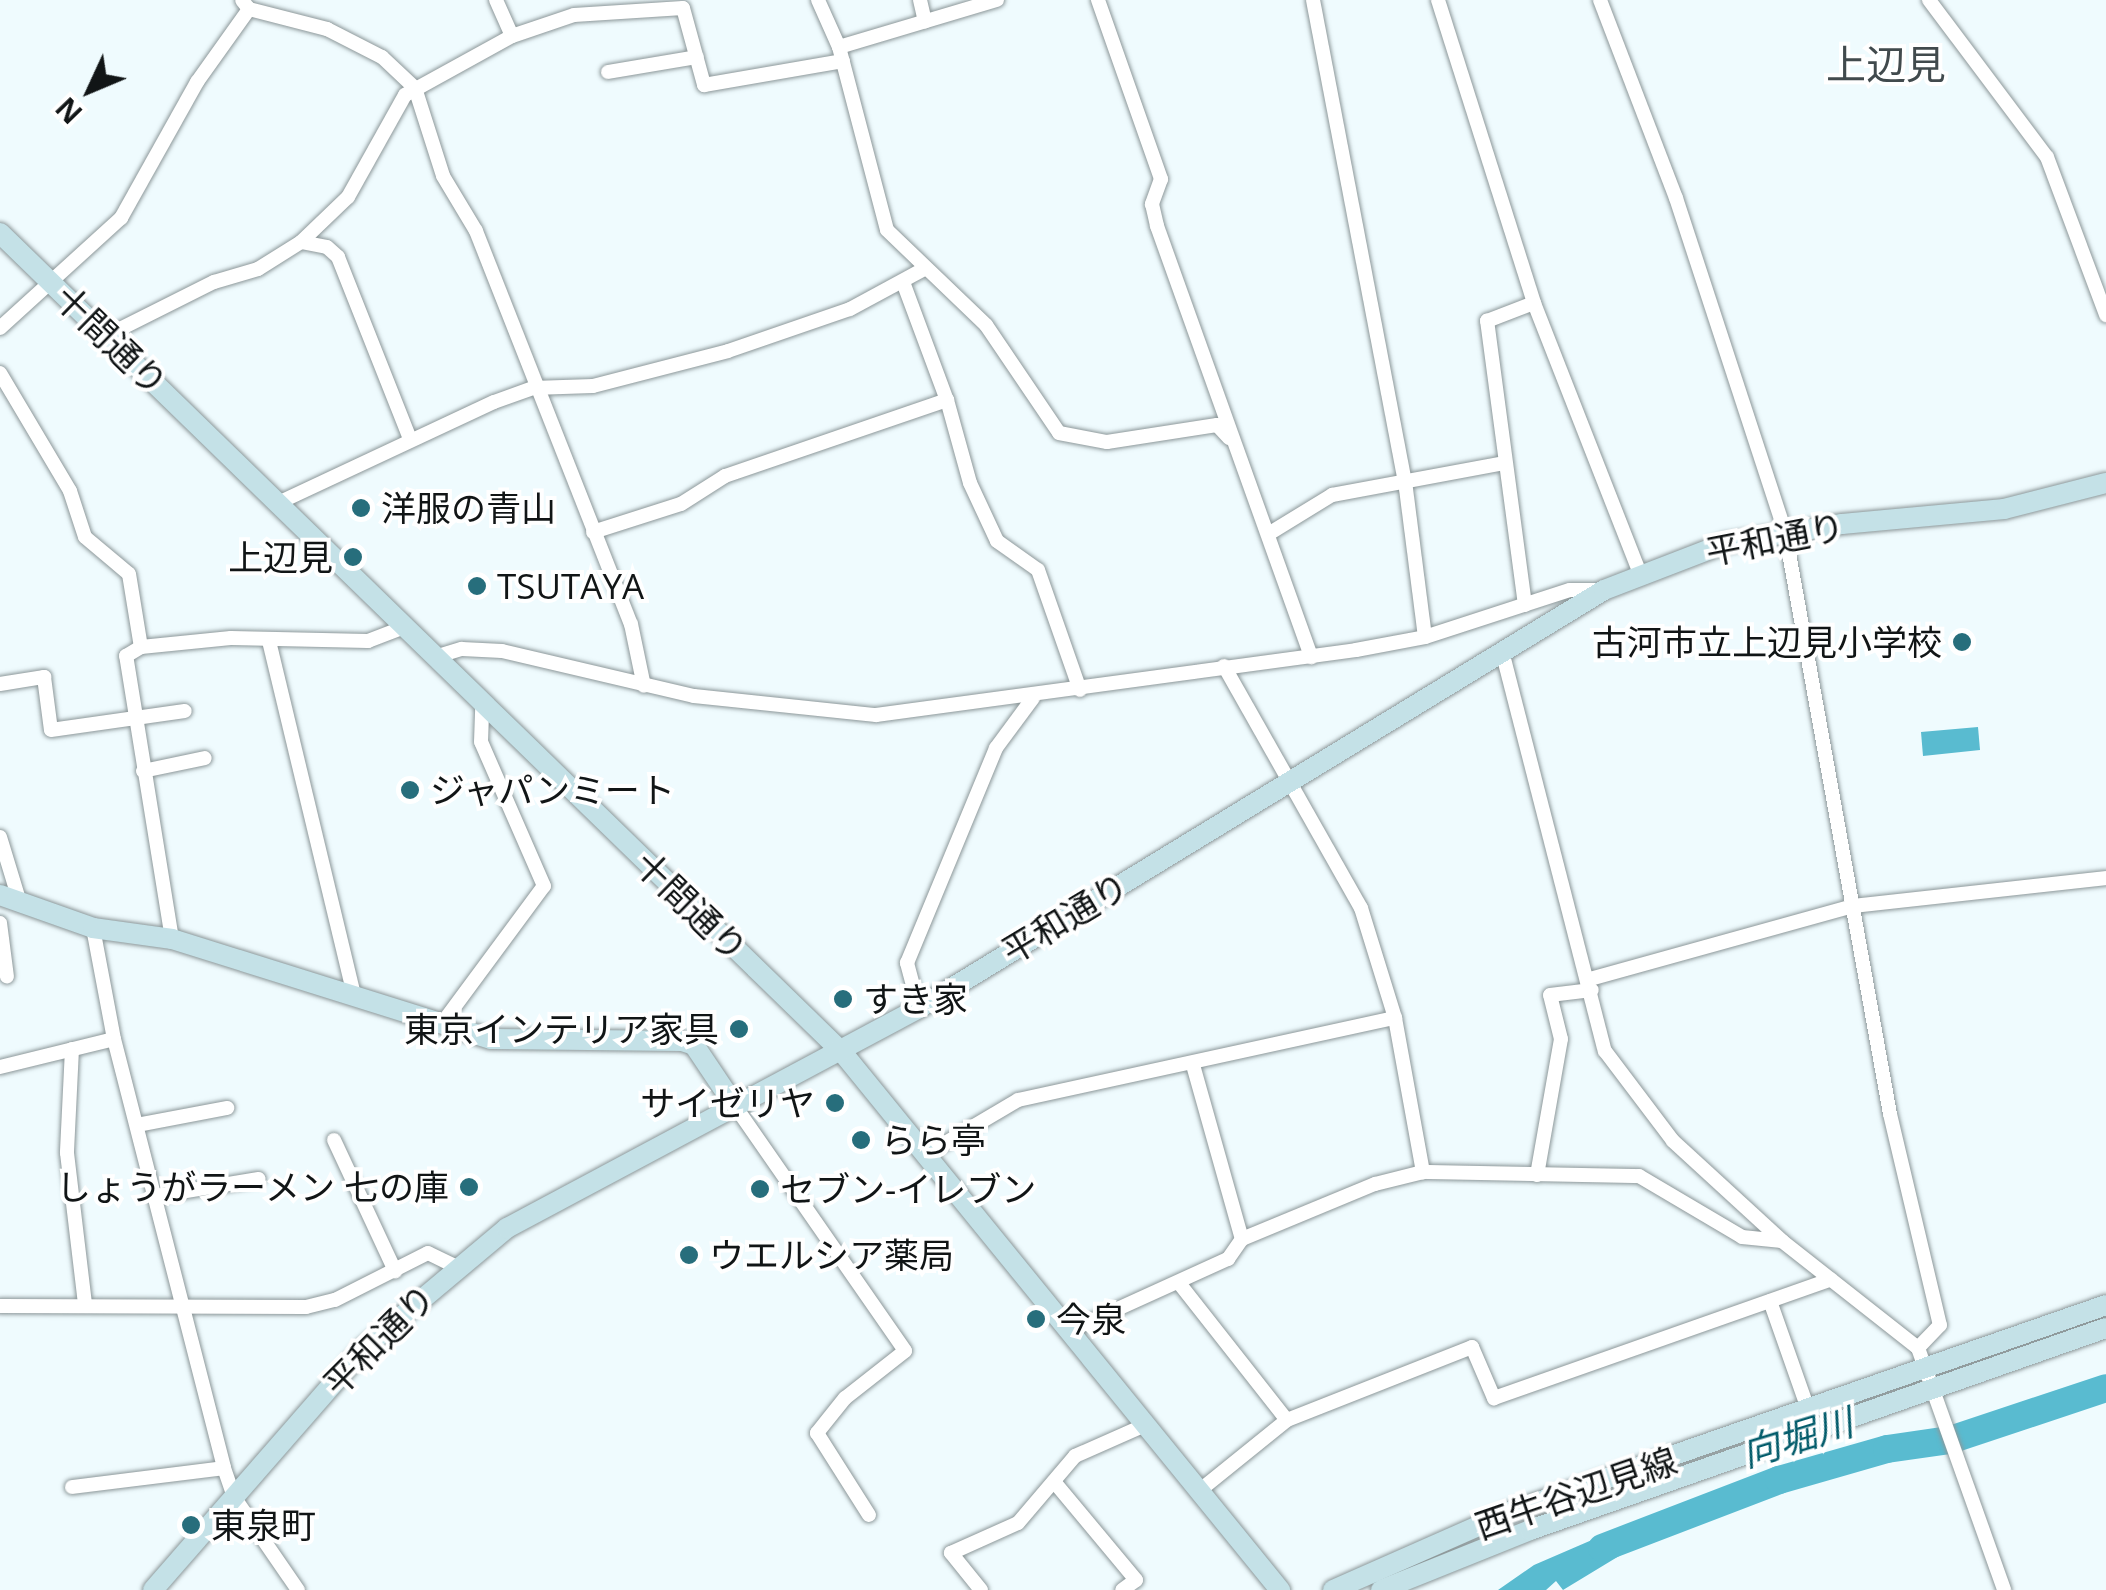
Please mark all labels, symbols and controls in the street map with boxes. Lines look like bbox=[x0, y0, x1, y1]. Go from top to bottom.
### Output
north arrow bbox=[40, 40, 140, 140]
district label: 上辺見 bbox=[1826, 40, 1946, 88]
text: N bbox=[47, 89, 90, 132]
street label: 十間通り bbox=[46, 276, 176, 404]
place label: 洋服の青山 bbox=[381, 487, 556, 529]
marker: 洋服の青山 bbox=[350, 497, 372, 519]
street label: 平和通り bbox=[1702, 505, 1848, 573]
place label: 上辺見 bbox=[228, 536, 333, 578]
marker: 上辺見 bbox=[342, 546, 364, 568]
place label: TSUTAYA bbox=[497, 565, 644, 607]
marker: TSUTAYA bbox=[466, 575, 488, 597]
place label: 古河市立上辺見小学校 bbox=[1592, 621, 1942, 663]
marker: 古河市立上辺見小学校 bbox=[1951, 631, 1973, 653]
place label: ジャパンミート bbox=[430, 769, 675, 811]
marker: ジャパンミート bbox=[399, 779, 421, 801]
street label: 十間通り bbox=[626, 842, 756, 970]
street label: 平和通り bbox=[994, 864, 1136, 972]
place label: すき家 bbox=[863, 978, 968, 1020]
marker: すき家 bbox=[832, 988, 854, 1010]
place label: 東京インテリア家具 bbox=[404, 1008, 719, 1050]
marker: 東京インテリア家具 bbox=[728, 1018, 750, 1040]
place label: サイゼリヤ bbox=[640, 1082, 815, 1124]
marker: サイゼリヤ bbox=[824, 1092, 846, 1114]
place label: らら亭 bbox=[881, 1119, 986, 1161]
marker: らら亭 bbox=[850, 1129, 872, 1151]
place label: しょうがラーメン 七の庫 bbox=[55, 1166, 449, 1208]
place label: セブン-イレブン bbox=[780, 1168, 1036, 1210]
marker: しょうがラーメン 七の庫 bbox=[458, 1176, 480, 1198]
marker: セブン-イレブン bbox=[749, 1178, 771, 1200]
place label: ウエルシア薬局 bbox=[709, 1234, 954, 1276]
marker: ウエルシア薬局 bbox=[678, 1244, 700, 1266]
street label: 平和通り bbox=[315, 1276, 443, 1404]
place label: 今泉 bbox=[1056, 1298, 1126, 1340]
marker: 今泉 bbox=[1025, 1308, 1047, 1330]
water label: 向堀川 bbox=[1736, 1399, 1858, 1475]
street label: 西牛谷辺見線 bbox=[1470, 1439, 1682, 1547]
place label: 東泉町 bbox=[211, 1504, 316, 1546]
marker: 東泉町 bbox=[180, 1514, 202, 1536]

